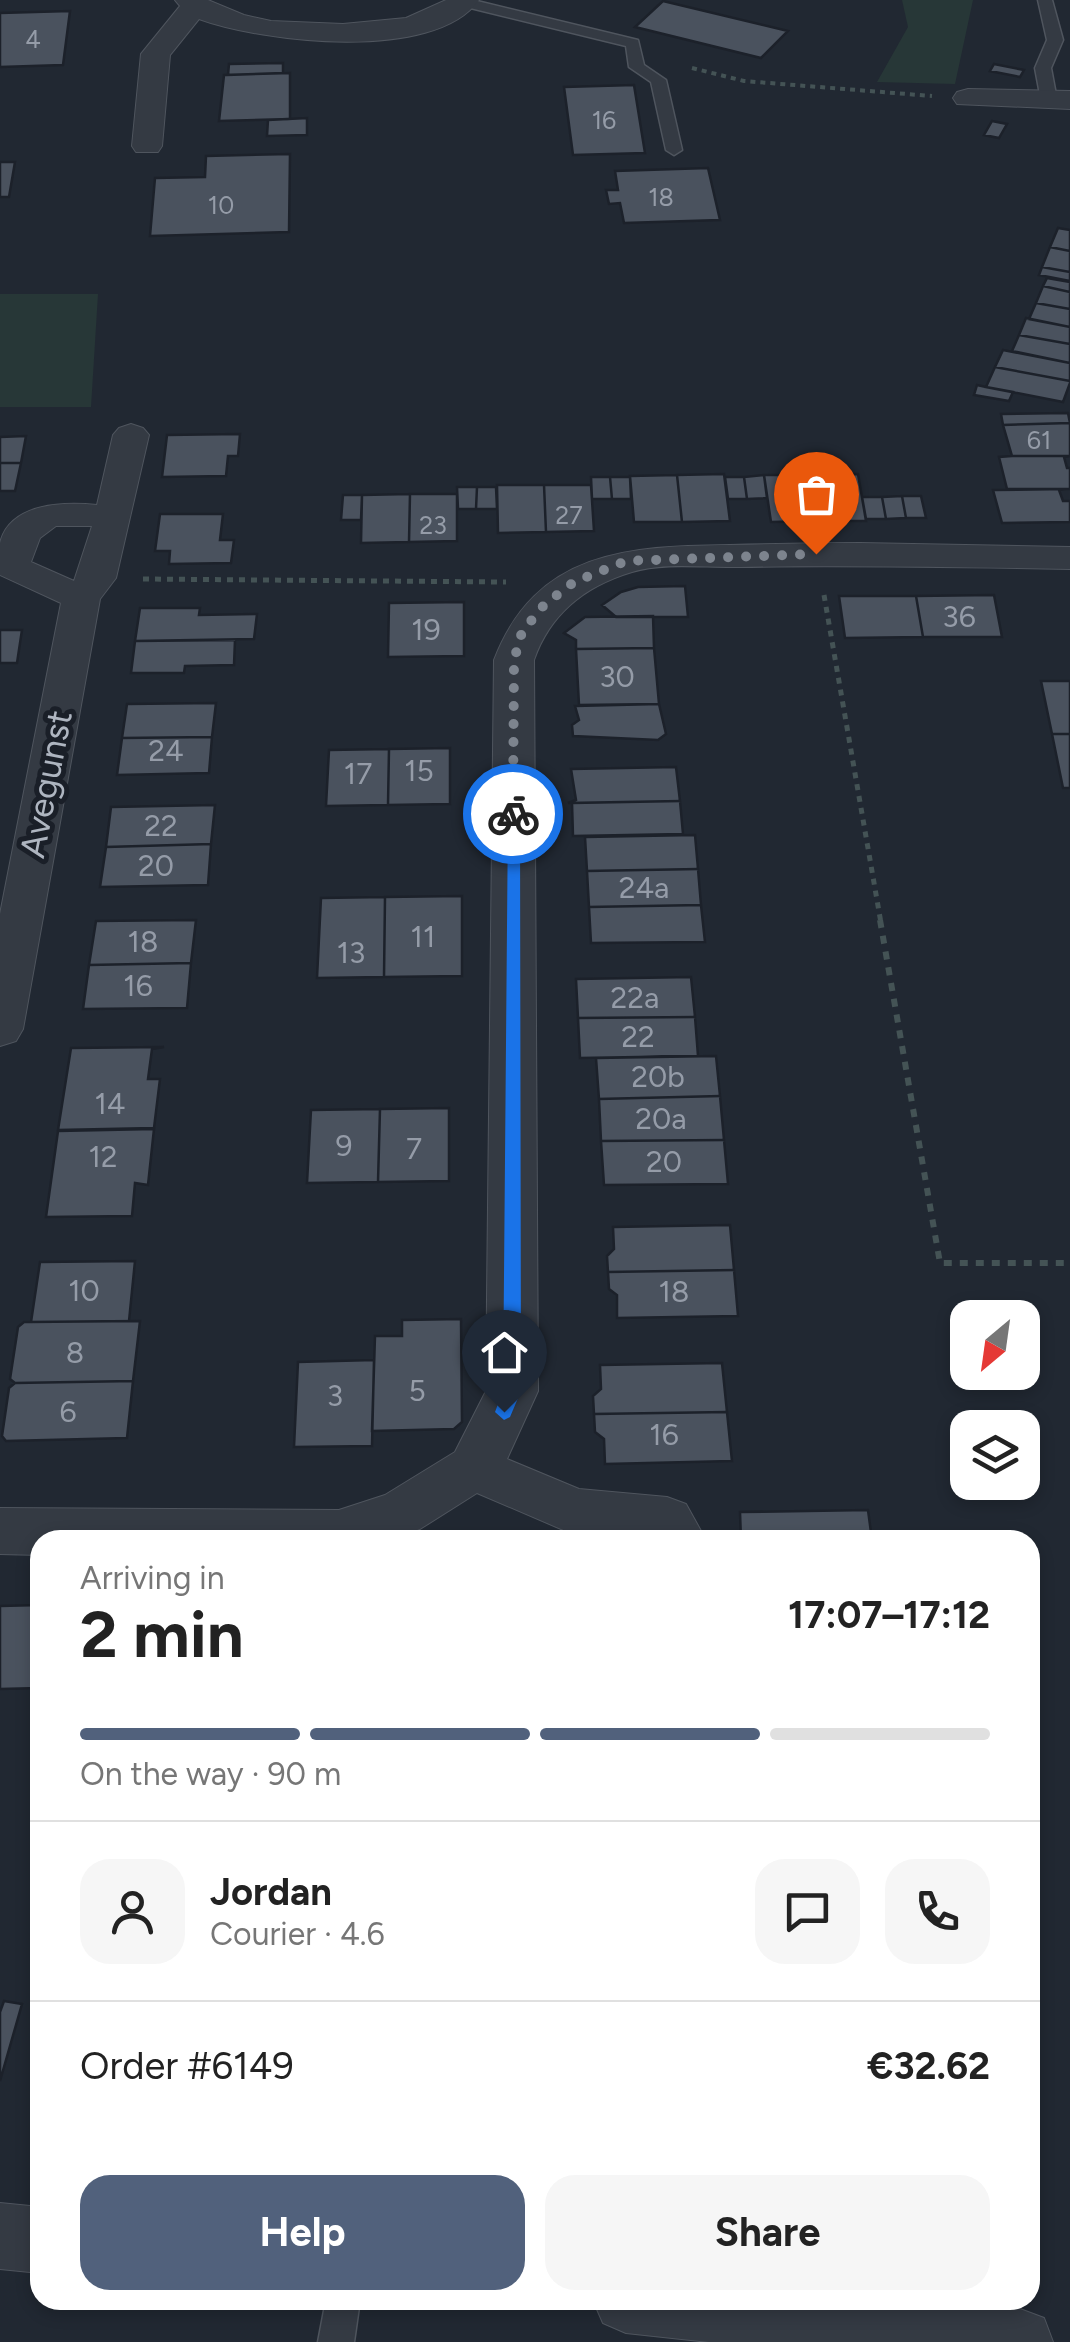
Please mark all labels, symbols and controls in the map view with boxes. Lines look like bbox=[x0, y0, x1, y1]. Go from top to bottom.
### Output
house number: 4 bbox=[25, 24, 41, 54]
house number: 16 bbox=[592, 105, 616, 135]
house number: 18 bbox=[648, 182, 674, 212]
house number: 10 bbox=[208, 190, 234, 220]
house number: 61 bbox=[1027, 425, 1051, 455]
pin bbox=[774, 452, 859, 555]
icon: bag bbox=[789, 467, 844, 522]
house number: 27 bbox=[555, 500, 583, 530]
house number: 23 bbox=[419, 510, 447, 540]
house number: 36 bbox=[942, 598, 976, 635]
house number: 19 bbox=[411, 611, 441, 648]
house number: 30 bbox=[599, 658, 635, 695]
street label: Avegunst bbox=[11, 707, 81, 861]
house number: 24 bbox=[148, 732, 184, 769]
house number: 15 bbox=[404, 752, 434, 789]
house number: 17 bbox=[344, 755, 372, 792]
courier bbox=[463, 764, 563, 864]
icon: bike bbox=[486, 787, 541, 842]
house number: 22 bbox=[144, 807, 178, 844]
house number: 20 bbox=[138, 847, 174, 884]
house number: 24a bbox=[619, 869, 669, 906]
house number: 11 bbox=[411, 918, 435, 955]
house number: 18 bbox=[128, 923, 158, 960]
house number: 13 bbox=[337, 934, 365, 971]
house number: 16 bbox=[123, 967, 153, 1004]
house number: 22a bbox=[611, 979, 659, 1016]
house number: 22 bbox=[621, 1018, 655, 1055]
house number: 20b bbox=[631, 1058, 685, 1095]
house number: 14 bbox=[94, 1085, 126, 1122]
house number: 20a bbox=[635, 1100, 687, 1137]
house number: 9 bbox=[336, 1127, 352, 1164]
house number: 7 bbox=[406, 1130, 422, 1167]
house number: 12 bbox=[88, 1138, 118, 1175]
house number: 20 bbox=[646, 1143, 682, 1180]
house number: 10 bbox=[68, 1272, 100, 1309]
house number: 18 bbox=[659, 1273, 689, 1310]
north arrow bbox=[950, 1300, 1040, 1390]
map controls bbox=[950, 1300, 1040, 1500]
pin bbox=[462, 1310, 547, 1413]
icon: home bbox=[477, 1325, 532, 1380]
house number: 8 bbox=[66, 1334, 84, 1371]
house number: 5 bbox=[408, 1372, 426, 1409]
house number: 3 bbox=[327, 1377, 343, 1414]
house number: 6 bbox=[60, 1393, 77, 1430]
button: layers bbox=[950, 1410, 1040, 1500]
house number: 16 bbox=[649, 1416, 679, 1453]
text: Arriving in bbox=[80, 1559, 225, 1597]
text: 17:07–17:12 bbox=[788, 1592, 990, 1638]
text: 2 min bbox=[80, 1595, 244, 1673]
text: On the way · 90 m bbox=[80, 1755, 341, 1793]
button: person bbox=[80, 1859, 185, 1964]
button: chat bbox=[755, 1859, 860, 1964]
button: phone bbox=[885, 1859, 990, 1964]
text: Jordan bbox=[210, 1869, 332, 1915]
text: Courier · 4.6 bbox=[210, 1915, 385, 1953]
text: Order #6149 bbox=[80, 2043, 294, 2089]
text: €32.62 bbox=[867, 2043, 990, 2089]
button: Help bbox=[80, 2175, 525, 2290]
button: Share bbox=[545, 2175, 990, 2290]

